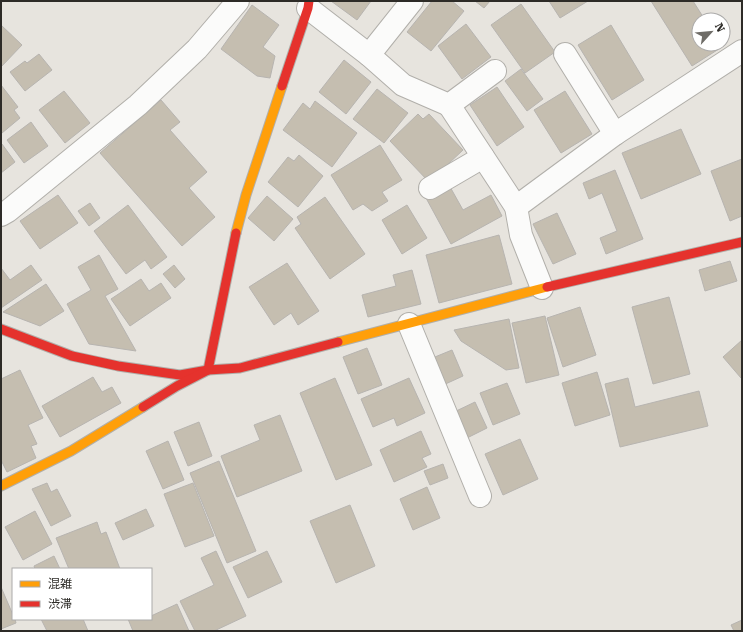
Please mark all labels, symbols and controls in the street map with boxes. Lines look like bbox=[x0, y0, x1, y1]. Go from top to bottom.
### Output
north arrow bbox=[691, 12, 731, 52]
text: N bbox=[712, 21, 727, 35]
legend bbox=[12, 568, 152, 620]
text: 混雑 bbox=[48, 577, 72, 591]
text: 渋滞 bbox=[48, 597, 72, 611]

